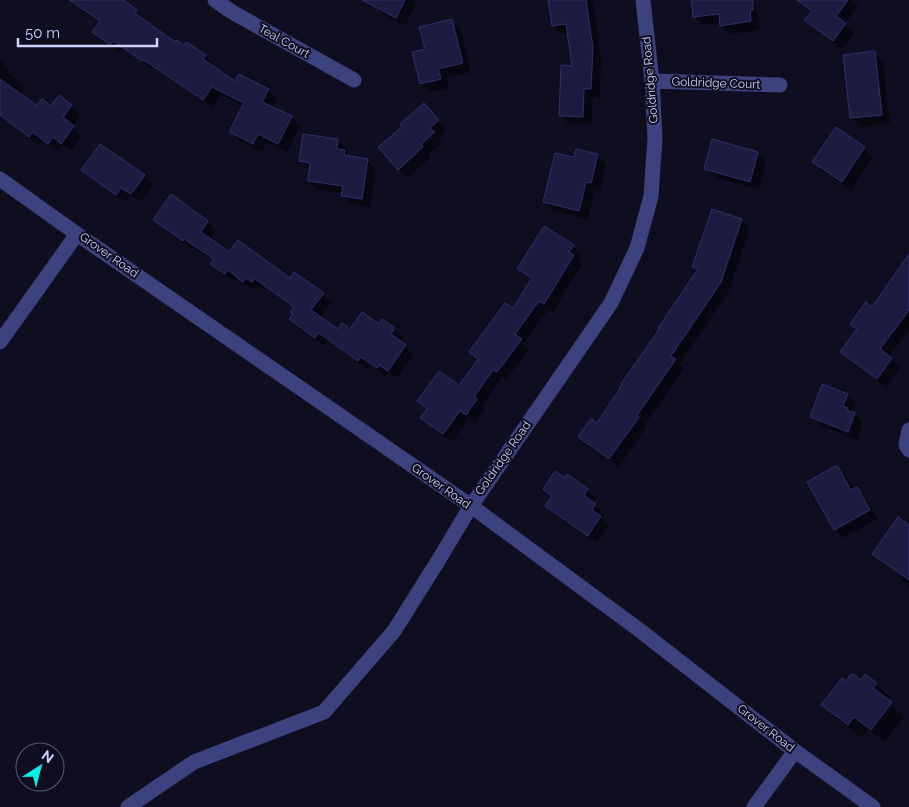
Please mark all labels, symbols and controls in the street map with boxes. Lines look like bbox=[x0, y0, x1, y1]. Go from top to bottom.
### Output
scale bar bbox=[18, 15, 156, 47]
street label: Teal Court bbox=[256, 21, 312, 61]
text: 50 m bbox=[25, 24, 60, 42]
street label: Goldridge Road bbox=[639, 36, 661, 124]
street label: Goldridge Court bbox=[671, 74, 761, 92]
street label: Grover Road bbox=[77, 230, 141, 280]
street label: Goldridge Road bbox=[472, 418, 534, 498]
street label: Grover Road bbox=[409, 461, 473, 511]
street label: Grover Road bbox=[735, 701, 797, 755]
north arrow bbox=[15, 742, 65, 792]
text: N bbox=[39, 747, 57, 766]

